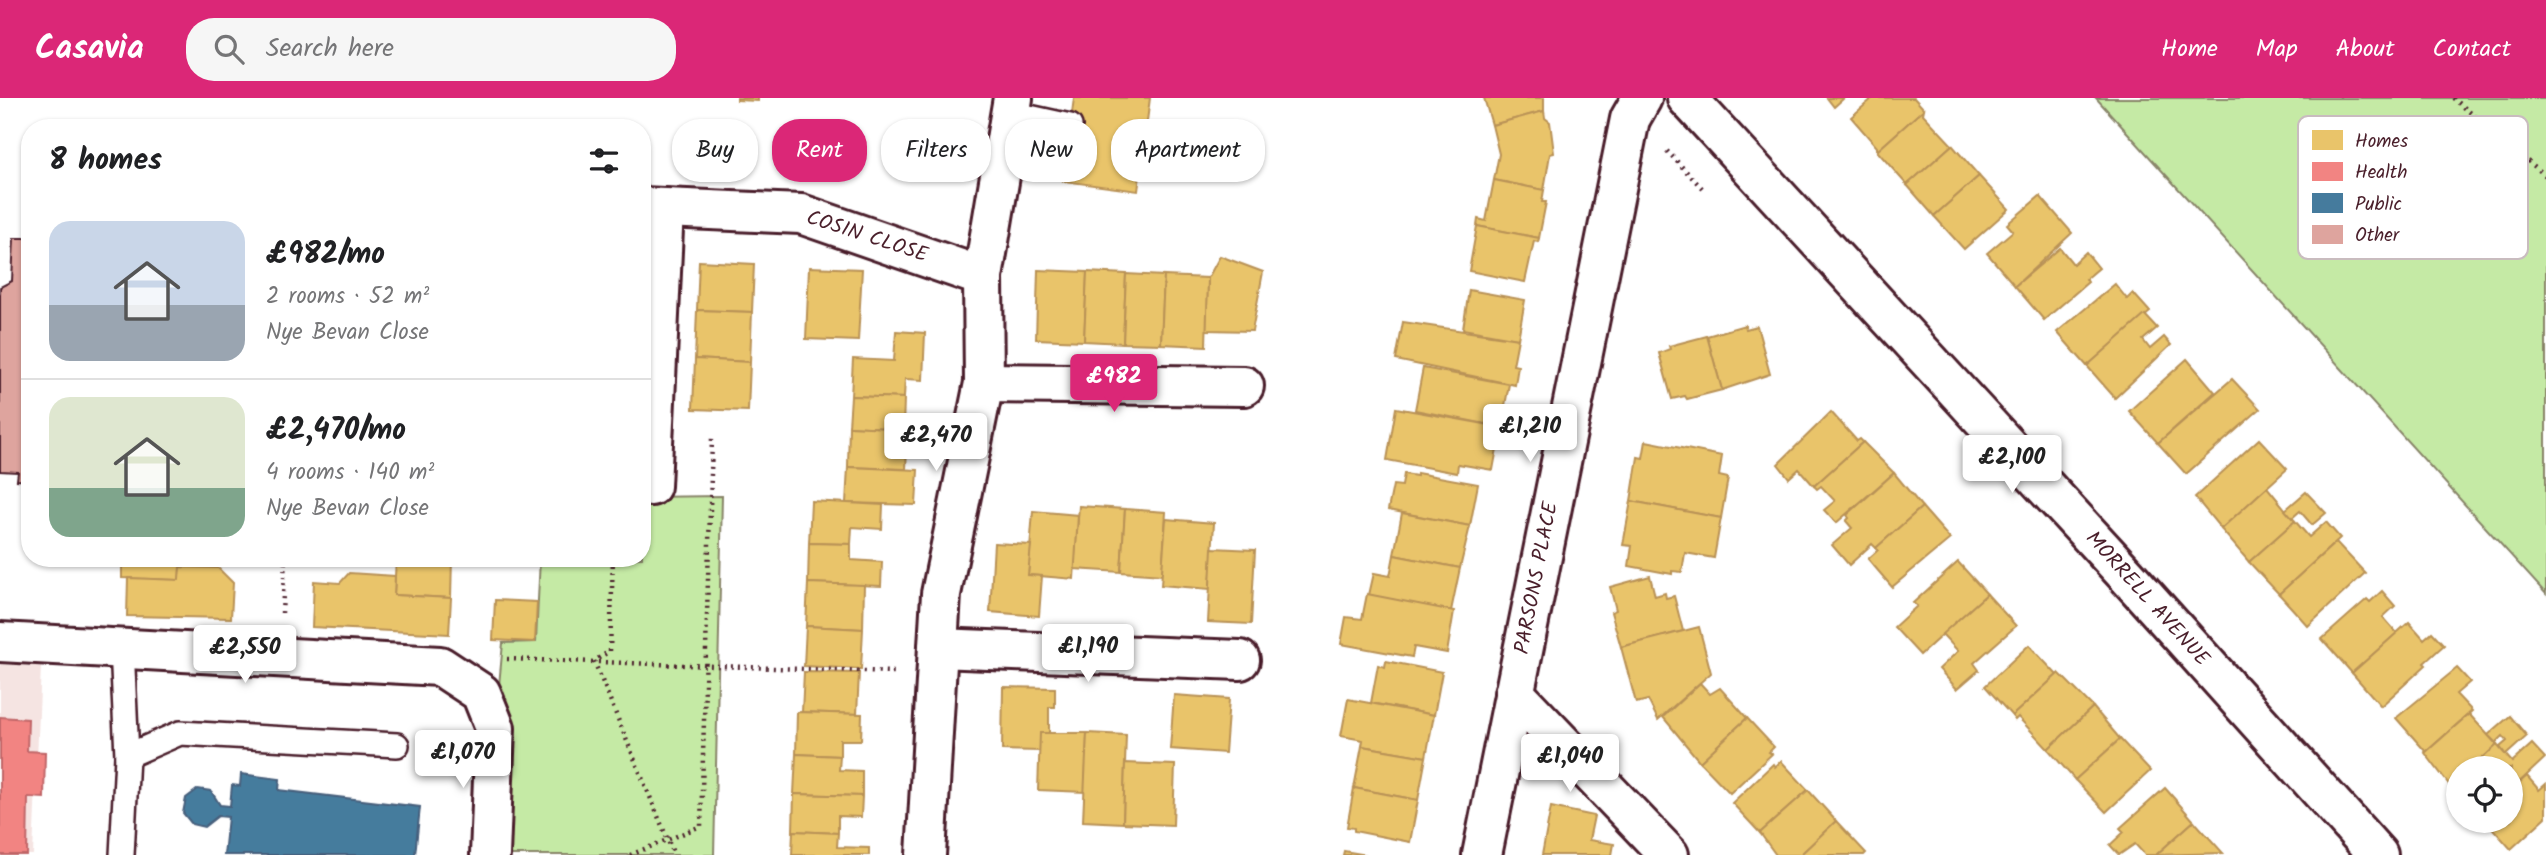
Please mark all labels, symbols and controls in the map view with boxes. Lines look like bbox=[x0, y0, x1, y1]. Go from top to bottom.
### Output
search box bbox=[186, 18, 676, 81]
text: Casavia bbox=[35, 23, 144, 76]
text: Search here bbox=[266, 28, 394, 70]
icon: search bbox=[210, 30, 248, 68]
text: Home bbox=[2161, 30, 2218, 69]
text: Map bbox=[2256, 30, 2298, 69]
text: About bbox=[2336, 30, 2394, 69]
text: Contact bbox=[2432, 30, 2511, 69]
legend bbox=[2298, 116, 2528, 259]
chip: Buy bbox=[672, 119, 758, 182]
chip: Rent bbox=[772, 119, 867, 182]
chip: Filters bbox=[881, 119, 991, 182]
chip: New bbox=[1005, 119, 1097, 182]
chip: Apartment bbox=[1111, 119, 1265, 182]
text: Homes bbox=[2355, 127, 2408, 157]
text: 8 homes bbox=[49, 137, 162, 185]
icon: filters bbox=[585, 142, 623, 180]
text: Health bbox=[2355, 158, 2407, 188]
text: Public bbox=[2355, 190, 2402, 220]
street label: COSIN CLOSE bbox=[802, 202, 933, 272]
text: Other bbox=[2355, 221, 2401, 251]
text: £982/mo bbox=[266, 231, 385, 279]
icon: home bbox=[105, 249, 189, 333]
text: 2 rooms · 52 m² bbox=[266, 279, 429, 315]
text: Nye Bevan Close bbox=[266, 315, 429, 351]
pin: £982 bbox=[1073, 354, 1155, 414]
text: £982 bbox=[1086, 359, 1142, 395]
pin: £1,210 bbox=[1473, 404, 1587, 464]
text: £2,470/mo bbox=[266, 407, 406, 455]
text: £1,210 bbox=[1499, 409, 1561, 445]
pin: £2,470 bbox=[879, 414, 993, 473]
text: £2,470 bbox=[900, 418, 972, 454]
icon: home bbox=[105, 425, 189, 509]
pin: £2,100 bbox=[1955, 436, 2069, 495]
text: £2,100 bbox=[1979, 440, 2045, 476]
text: 4 rooms · 140 m² bbox=[266, 455, 434, 491]
text: Nye Bevan Close bbox=[266, 491, 429, 527]
street label: PARSONS PLACE bbox=[1506, 498, 1568, 657]
street label: MORRELL AVENUE bbox=[2077, 524, 2218, 675]
pin: £1,190 bbox=[1031, 624, 1145, 684]
pin: £2,550 bbox=[188, 626, 302, 685]
text: £1,190 bbox=[1058, 629, 1118, 665]
text: £2,550 bbox=[209, 630, 281, 666]
pin: £1,070 bbox=[406, 730, 520, 790]
pin: £1,040 bbox=[1513, 734, 1627, 794]
text: £1,070 bbox=[431, 735, 495, 771]
text: £1,040 bbox=[1537, 739, 1603, 775]
map controls bbox=[2446, 756, 2523, 833]
button: locate bbox=[2446, 756, 2523, 833]

